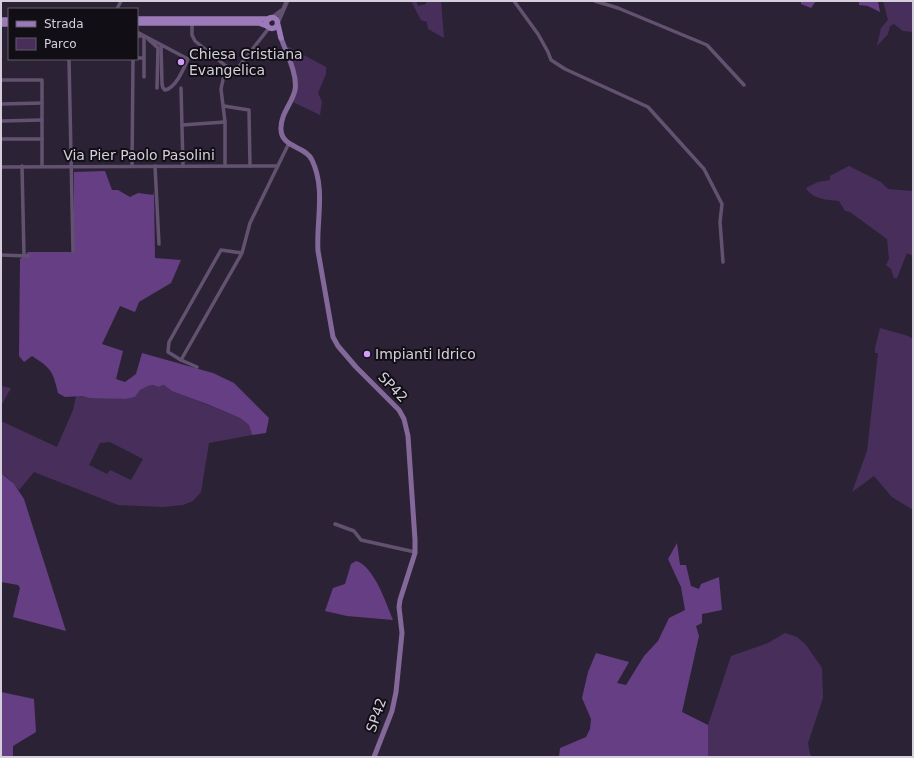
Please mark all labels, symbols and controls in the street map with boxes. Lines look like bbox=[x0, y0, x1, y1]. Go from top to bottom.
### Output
legend bbox=[8, 8, 138, 60]
text: Strada bbox=[44, 17, 84, 31]
text: Parco bbox=[44, 37, 77, 51]
place label: Chiesa Cristiana Evangelica bbox=[189, 46, 303, 78]
marker: Chiesa Cristiana Evangelica bbox=[176, 57, 186, 67]
street label: Via Pier Paolo Pasolini bbox=[63, 147, 215, 163]
place label: Impianti Idrico bbox=[375, 346, 476, 362]
marker: Impianti Idrico bbox=[362, 349, 372, 359]
street label: SP42 bbox=[375, 369, 411, 405]
street label: SP42 bbox=[363, 696, 389, 734]

